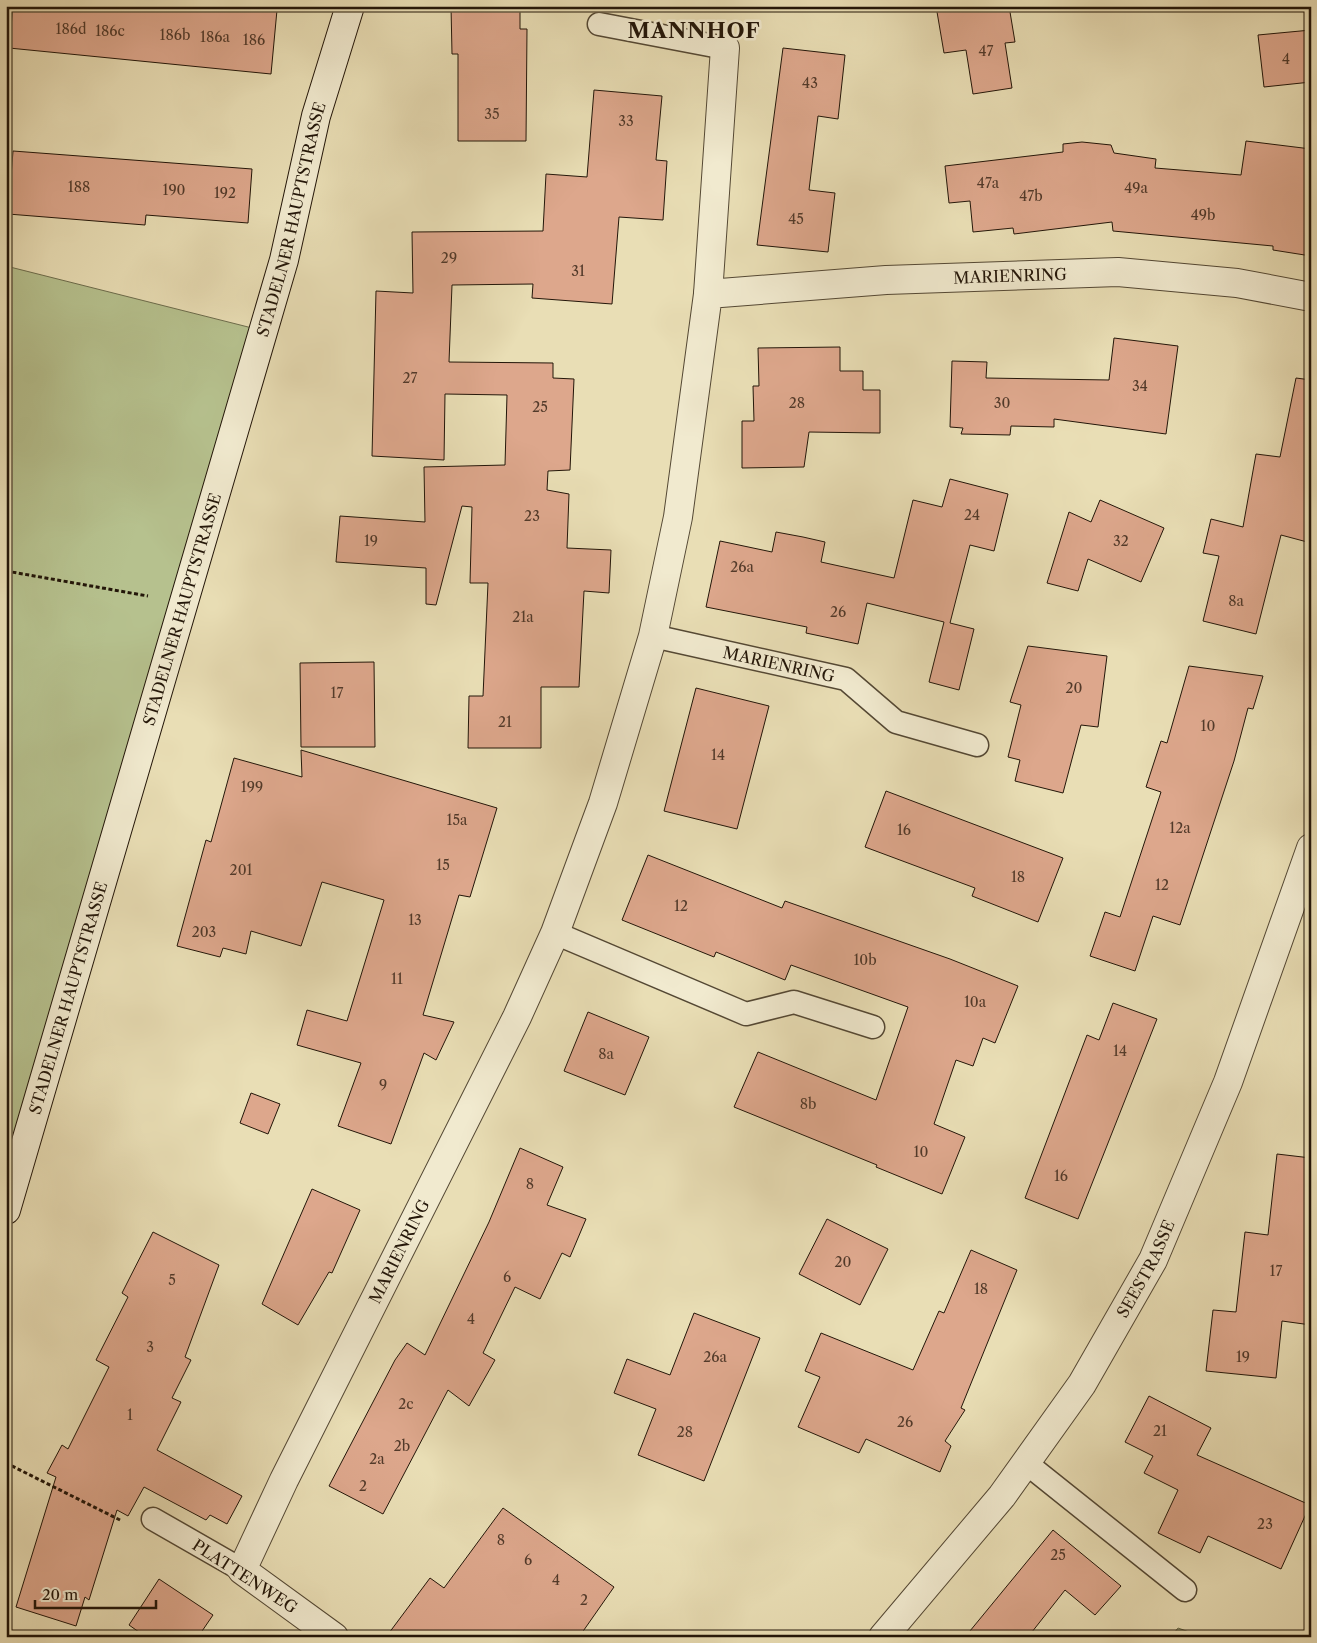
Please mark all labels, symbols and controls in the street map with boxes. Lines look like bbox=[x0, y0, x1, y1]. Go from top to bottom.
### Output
district label: MANNHOF bbox=[628, 18, 760, 43]
house number: 186d bbox=[56, 20, 87, 38]
house number: 186c bbox=[95, 22, 125, 40]
house number: 186b bbox=[160, 26, 190, 44]
house number: 186a bbox=[200, 28, 230, 46]
house number: 186 bbox=[243, 31, 265, 49]
house number: 47 bbox=[979, 42, 994, 60]
house number: 4 bbox=[1282, 50, 1290, 68]
house number: 43 bbox=[802, 74, 818, 92]
street label: STADELNER HAUPTSTRASSE bbox=[252, 99, 330, 339]
house number: 35 bbox=[484, 105, 500, 123]
house number: 33 bbox=[618, 112, 634, 130]
house number: 47a bbox=[977, 174, 1000, 192]
house number: 188 bbox=[68, 178, 90, 196]
house number: 49a bbox=[1124, 179, 1148, 197]
house number: 190 bbox=[163, 181, 186, 199]
house number: 192 bbox=[214, 184, 236, 202]
house number: 47b bbox=[1019, 187, 1043, 205]
house number: 49b bbox=[1191, 206, 1215, 224]
house number: 45 bbox=[788, 210, 804, 228]
house number: 29 bbox=[441, 249, 457, 267]
house number: 31 bbox=[571, 262, 585, 280]
street label: MARIENRING bbox=[953, 264, 1067, 288]
house number: 27 bbox=[403, 369, 418, 387]
house number: 34 bbox=[1132, 377, 1148, 395]
house number: 28 bbox=[789, 394, 805, 412]
house number: 30 bbox=[994, 394, 1010, 412]
house number: 25 bbox=[532, 398, 548, 416]
street label: STADELNER HAUPTSTRASSE bbox=[138, 491, 225, 728]
house number: 24 bbox=[964, 506, 980, 524]
house number: 23 bbox=[524, 507, 540, 525]
house number: 19 bbox=[364, 532, 378, 550]
house number: 32 bbox=[1113, 532, 1129, 550]
house number: 26a bbox=[730, 558, 754, 576]
house number: 8a bbox=[1228, 592, 1244, 610]
house number: 26 bbox=[830, 603, 846, 621]
house number: 21a bbox=[512, 608, 534, 626]
street label: MARIENRING bbox=[721, 642, 837, 686]
house number: 20 bbox=[1066, 679, 1083, 697]
house number: 17 bbox=[331, 684, 343, 702]
house number: 21 bbox=[498, 713, 512, 731]
house number: 10 bbox=[1201, 717, 1215, 735]
house number: 14 bbox=[711, 746, 725, 764]
house number: 199 bbox=[241, 778, 263, 796]
house number: 15a bbox=[447, 811, 468, 829]
house number: 12a bbox=[1169, 819, 1191, 837]
house number: 16 bbox=[897, 821, 911, 839]
house number: 15 bbox=[436, 856, 450, 874]
house number: 201 bbox=[230, 861, 253, 879]
house number: 18 bbox=[1011, 868, 1025, 886]
house number: 12 bbox=[1155, 876, 1169, 894]
street label: STADELNER HAUPTSTRASSE bbox=[25, 879, 112, 1117]
house number: 12 bbox=[674, 897, 688, 915]
house number: 13 bbox=[408, 911, 422, 929]
house number: 203 bbox=[192, 923, 216, 941]
house number: 10b bbox=[853, 951, 877, 969]
house number: 11 bbox=[391, 970, 403, 988]
house number: 10a bbox=[964, 993, 987, 1011]
house number: 14 bbox=[1113, 1042, 1127, 1060]
house number: 8a bbox=[598, 1045, 614, 1063]
house number: 9 bbox=[379, 1076, 387, 1094]
house number: 8b bbox=[800, 1095, 816, 1113]
house number: 10 bbox=[914, 1143, 928, 1161]
house number: 16 bbox=[1054, 1167, 1068, 1185]
house number: 8 bbox=[526, 1175, 534, 1193]
street label: MARIENRING bbox=[365, 1196, 434, 1307]
street label: SEESTRASSE bbox=[1112, 1217, 1179, 1321]
house number: 20 bbox=[835, 1253, 852, 1271]
house number: 17 bbox=[1270, 1262, 1282, 1280]
house number: 6 bbox=[503, 1268, 511, 1286]
house number: 5 bbox=[168, 1271, 176, 1289]
house number: 18 bbox=[974, 1280, 988, 1298]
house number: 4 bbox=[467, 1310, 475, 1328]
house number: 3 bbox=[146, 1338, 154, 1356]
house number: 26a bbox=[703, 1348, 727, 1366]
house number: 19 bbox=[1236, 1348, 1250, 1366]
house number: 2c bbox=[398, 1395, 414, 1413]
house number: 1 bbox=[127, 1406, 133, 1424]
house number: 26 bbox=[897, 1413, 913, 1431]
house number: 21 bbox=[1153, 1422, 1167, 1440]
house number: 28 bbox=[677, 1423, 693, 1441]
house number: 2b bbox=[394, 1437, 410, 1455]
house number: 2a bbox=[369, 1450, 385, 1468]
house number: 2 bbox=[359, 1477, 367, 1495]
house number: 23 bbox=[1257, 1515, 1273, 1533]
house number: 8 bbox=[497, 1531, 505, 1549]
street label: PLATTENWEG bbox=[189, 1535, 301, 1617]
house number: 25 bbox=[1050, 1546, 1066, 1564]
house number: 6 bbox=[524, 1551, 532, 1569]
house number: 4 bbox=[552, 1571, 560, 1589]
scale bar bbox=[35, 1578, 156, 1610]
text: 20 m bbox=[42, 1585, 78, 1604]
house number: 2 bbox=[580, 1591, 588, 1609]

